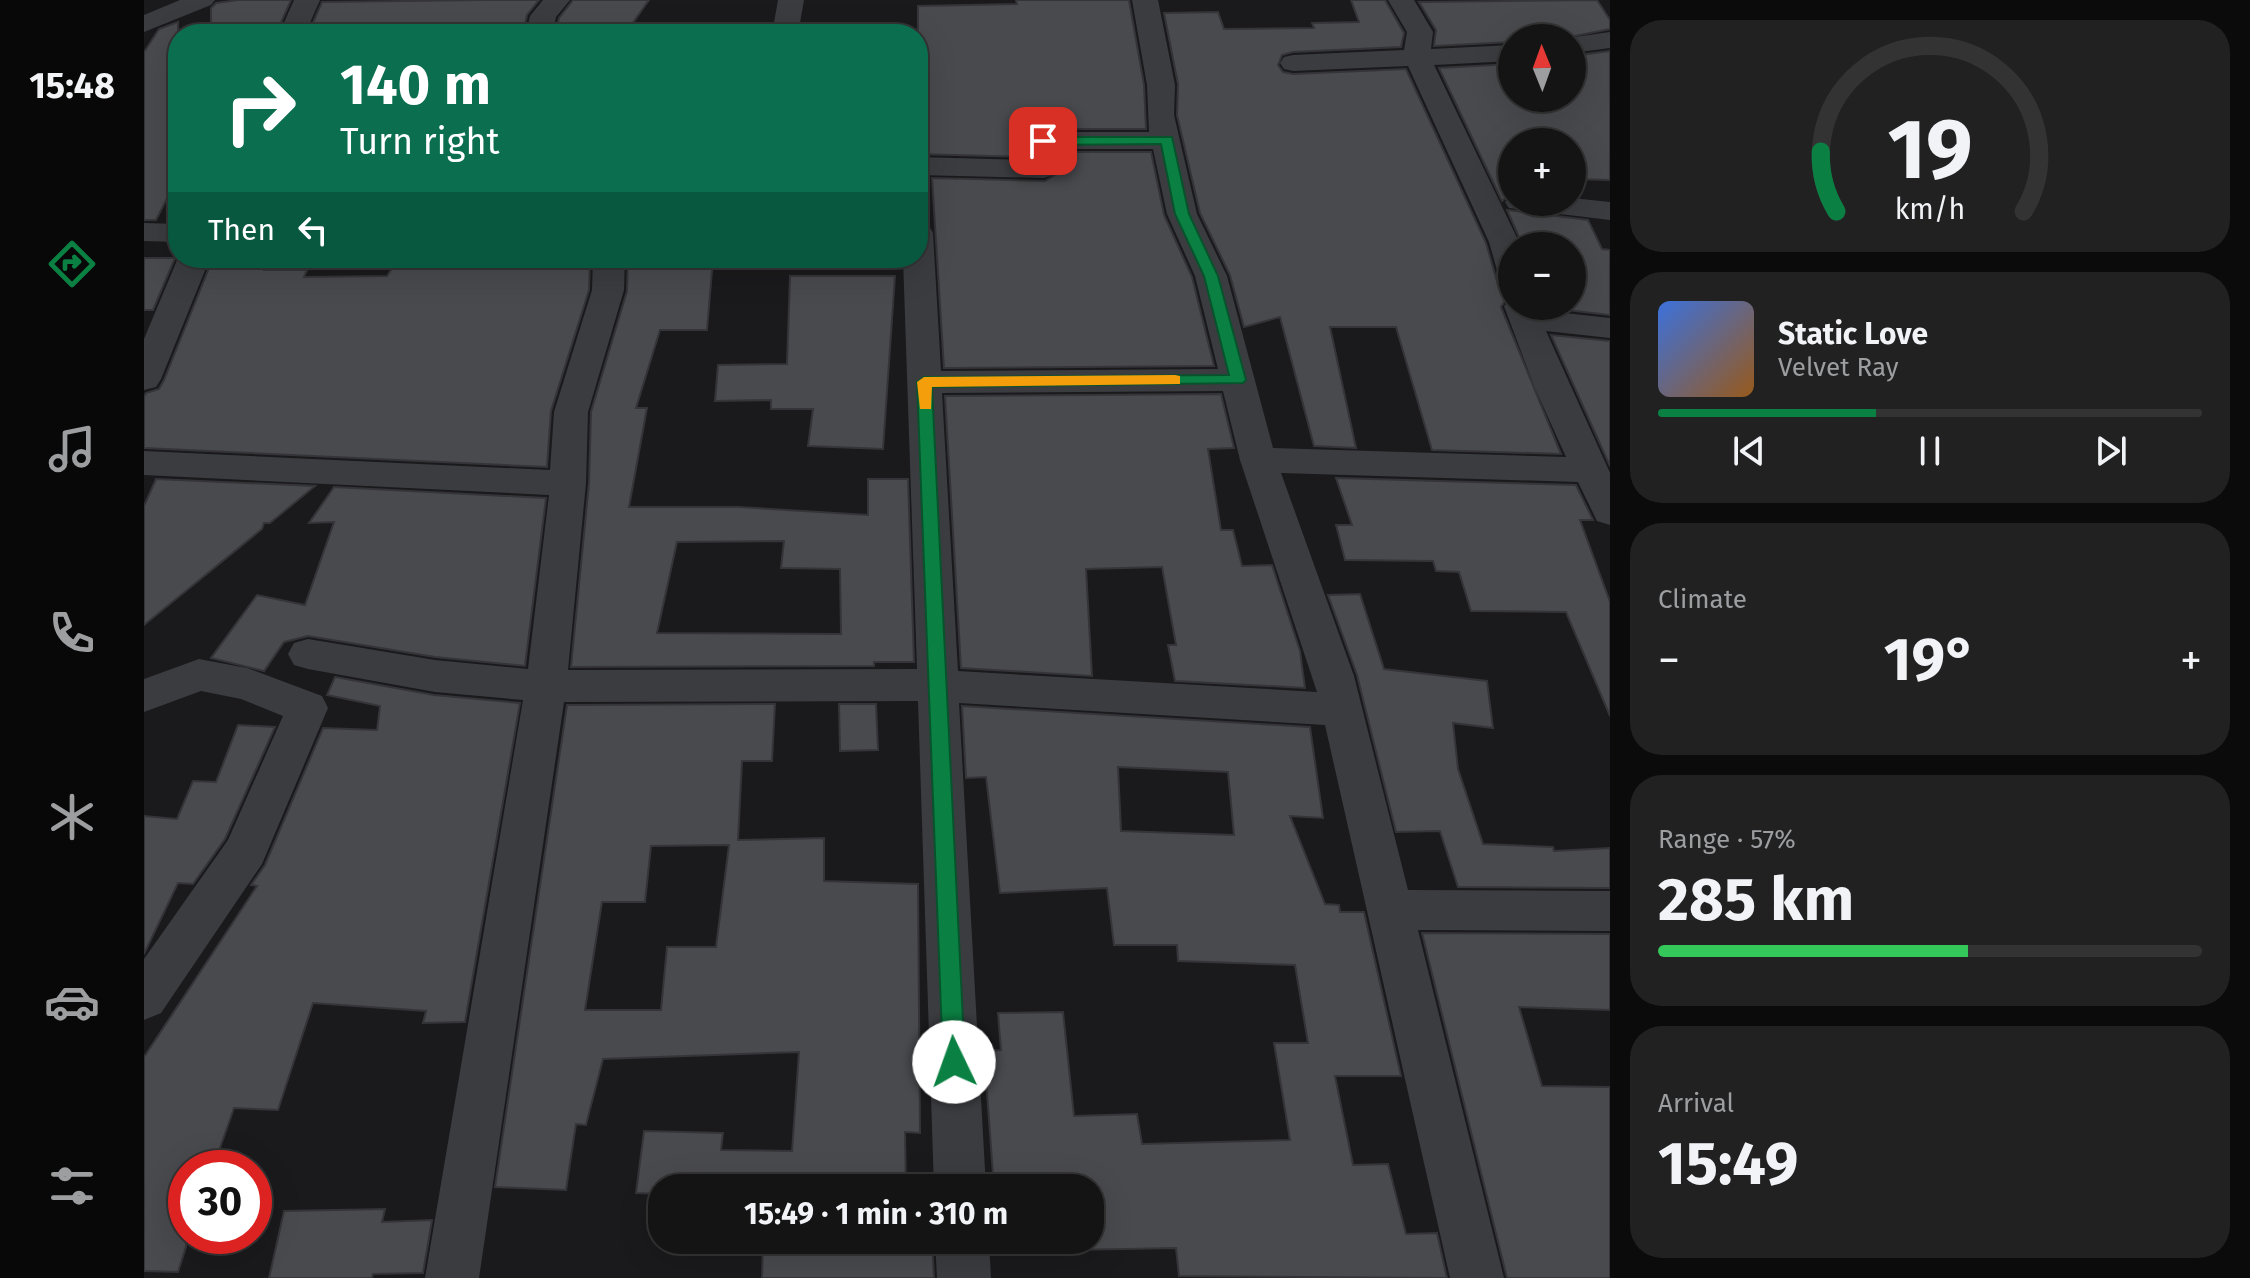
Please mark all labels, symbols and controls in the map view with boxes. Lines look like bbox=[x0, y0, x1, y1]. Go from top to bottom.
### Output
north arrow bbox=[1498, 24, 1586, 112]
map controls bbox=[1498, 24, 1586, 320]
text: 140 m bbox=[340, 52, 491, 119]
icon: right bbox=[208, 56, 312, 160]
text: 15:48 bbox=[29, 64, 115, 108]
text: 19 bbox=[1887, 99, 1973, 199]
pin bbox=[1009, 107, 1077, 175]
icon: arrive bbox=[1021, 119, 1065, 163]
text: Turn right bbox=[340, 120, 500, 164]
button: + bbox=[1498, 128, 1586, 216]
text: km/h bbox=[1895, 192, 1965, 227]
icon: left bbox=[291, 208, 335, 252]
text: Then bbox=[208, 212, 275, 248]
button: − bbox=[1498, 232, 1586, 320]
icon: directions bbox=[44, 236, 100, 292]
text: Static Love bbox=[1778, 316, 1928, 352]
text: Velvet Ray bbox=[1778, 352, 1898, 383]
icon: music bbox=[44, 421, 100, 477]
icon: previous bbox=[1727, 429, 1771, 473]
icon: pause bbox=[1908, 429, 1952, 473]
icon: next bbox=[2089, 429, 2133, 473]
text: Climate bbox=[1658, 584, 1747, 615]
icon: phone bbox=[44, 605, 100, 661]
text: 19° bbox=[1884, 624, 1976, 696]
text: − bbox=[1658, 634, 1680, 687]
text: + bbox=[2180, 634, 2202, 687]
icon: climate bbox=[44, 789, 100, 845]
text: Range · 57% bbox=[1658, 824, 1796, 855]
text: 285 km bbox=[1658, 864, 1854, 936]
icon: car bbox=[44, 974, 100, 1030]
position arrow bbox=[912, 1020, 996, 1104]
text: Arrival bbox=[1658, 1088, 1734, 1119]
text: 15:49 bbox=[1658, 1128, 1798, 1200]
speed limit sign: 30 bbox=[168, 1150, 272, 1254]
icon: filters bbox=[44, 1158, 100, 1214]
text: 15:49 · 1 min · 310 m bbox=[744, 1196, 1008, 1232]

